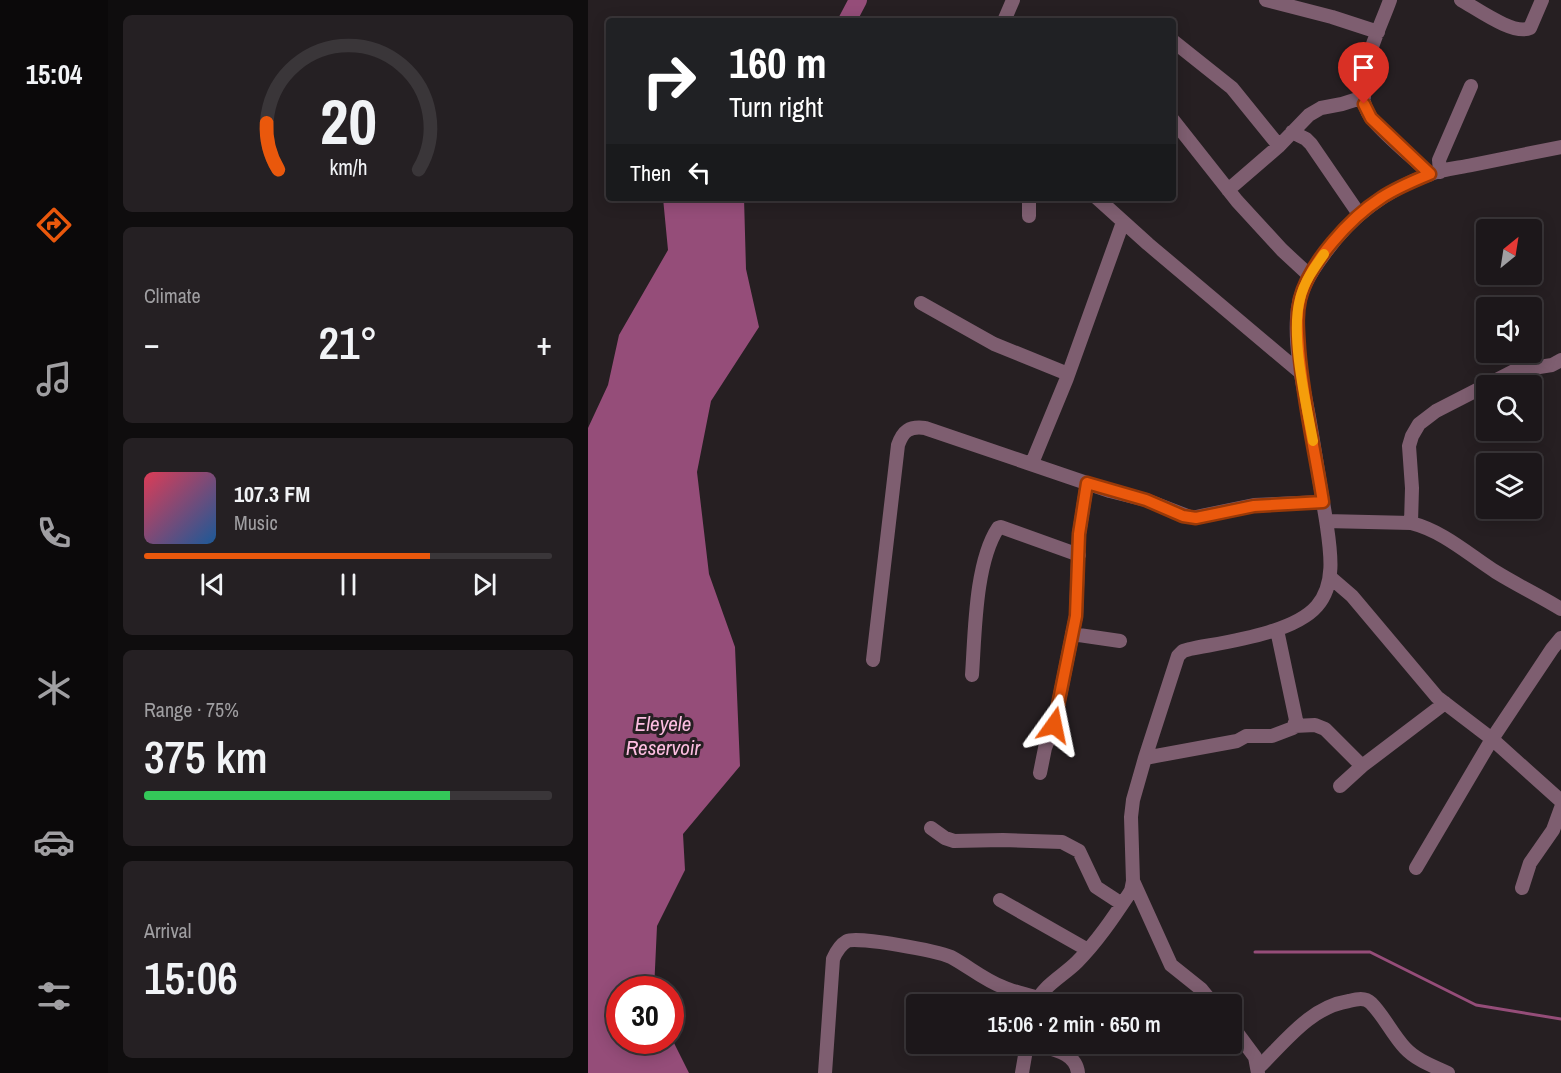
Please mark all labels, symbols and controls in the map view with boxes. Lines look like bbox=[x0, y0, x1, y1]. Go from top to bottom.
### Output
text: 160 m bbox=[729, 35, 827, 91]
icon: right bbox=[630, 42, 708, 120]
pin bbox=[1338, 42, 1389, 104]
icon: arrive bbox=[1347, 51, 1380, 84]
text: 15:04 bbox=[26, 56, 82, 92]
text: 20 bbox=[320, 79, 376, 163]
text: Turn right bbox=[729, 89, 823, 125]
text: km/h bbox=[329, 154, 367, 183]
icon: left bbox=[683, 156, 716, 189]
text: Then bbox=[630, 158, 671, 188]
icon: directions bbox=[33, 204, 75, 246]
north arrow bbox=[1476, 219, 1542, 285]
map controls bbox=[1476, 219, 1542, 519]
text: Climate bbox=[144, 282, 201, 309]
button: sound bbox=[1476, 297, 1542, 363]
text: 21° bbox=[318, 312, 378, 373]
text: − bbox=[144, 321, 160, 365]
text: + bbox=[536, 321, 552, 365]
icon: music bbox=[33, 358, 75, 400]
button: search bbox=[1476, 375, 1542, 441]
button: layers bbox=[1476, 453, 1542, 519]
text: 107.3 FM bbox=[234, 479, 310, 509]
text: Music bbox=[234, 509, 278, 536]
icon: phone bbox=[33, 512, 75, 554]
icon: previous bbox=[196, 568, 229, 601]
icon: pause bbox=[332, 568, 365, 601]
icon: next bbox=[468, 568, 501, 601]
icon: climate bbox=[33, 667, 75, 709]
position arrow bbox=[1022, 693, 1086, 757]
text: Range · 75% bbox=[144, 696, 239, 723]
water label: Eleyele Reservoir bbox=[626, 709, 702, 762]
text: 375 km bbox=[144, 726, 268, 787]
icon: car bbox=[33, 821, 75, 863]
text: Arrival bbox=[144, 917, 191, 944]
text: 15:06 bbox=[144, 947, 238, 1008]
icon: filters bbox=[33, 975, 75, 1017]
speed limit sign: 30 bbox=[606, 976, 684, 1054]
text: 15:06 · 2 min · 650 m bbox=[987, 1009, 1161, 1039]

